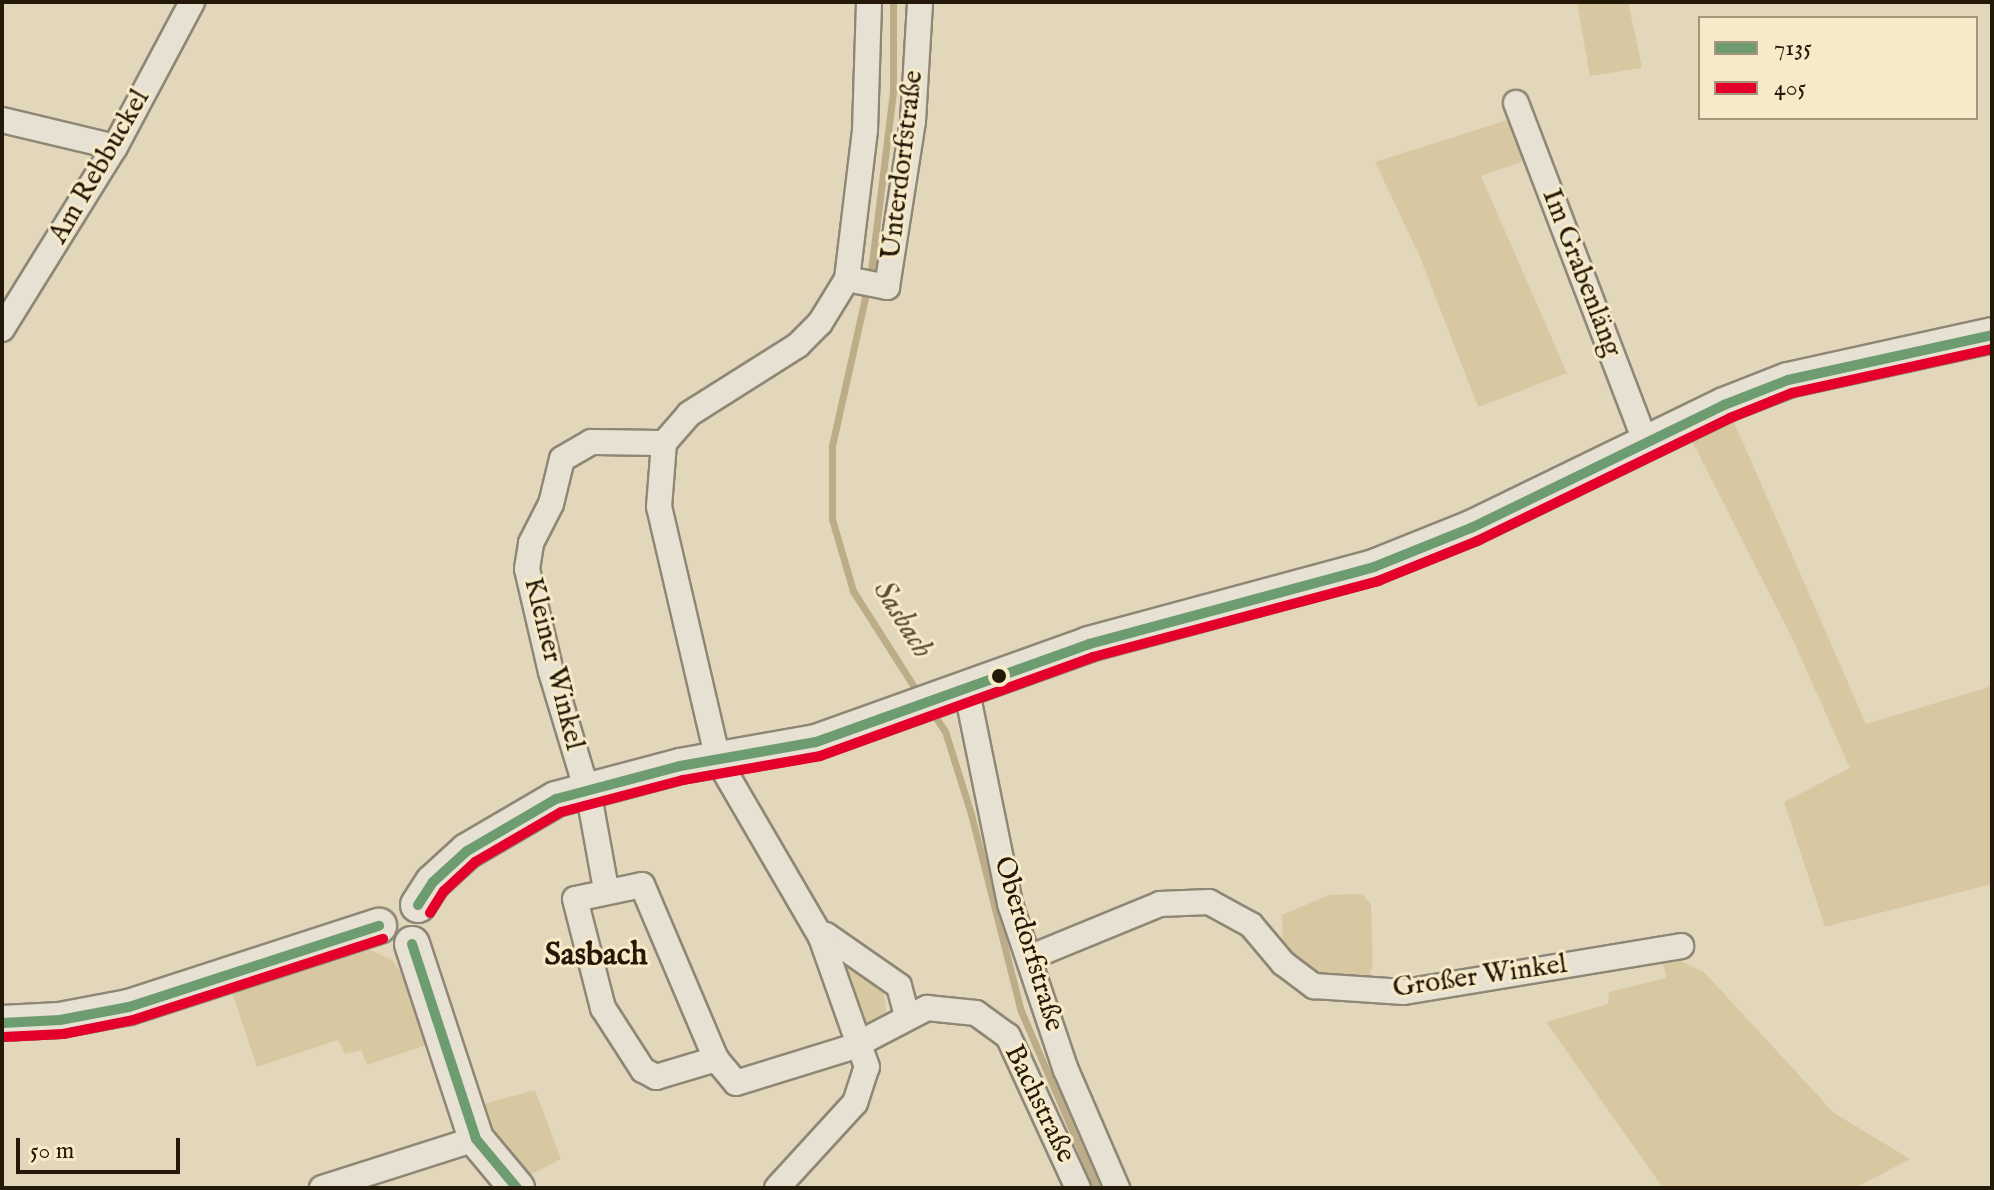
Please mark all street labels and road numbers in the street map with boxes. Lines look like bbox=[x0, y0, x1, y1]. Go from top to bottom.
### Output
street label: Unterdorfstraße bbox=[875, 69, 931, 261]
street label: Am Rebbuckel bbox=[42, 84, 158, 250]
street label: Im Grabenläng bbox=[1534, 184, 1628, 362]
street label: Kleiner Winkel bbox=[515, 574, 591, 754]
street label: Oberdorfstraße bbox=[986, 853, 1070, 1035]
street label: Großer Winkel bbox=[1391, 948, 1569, 1006]
street label: Bachstraße bbox=[996, 1040, 1082, 1168]

